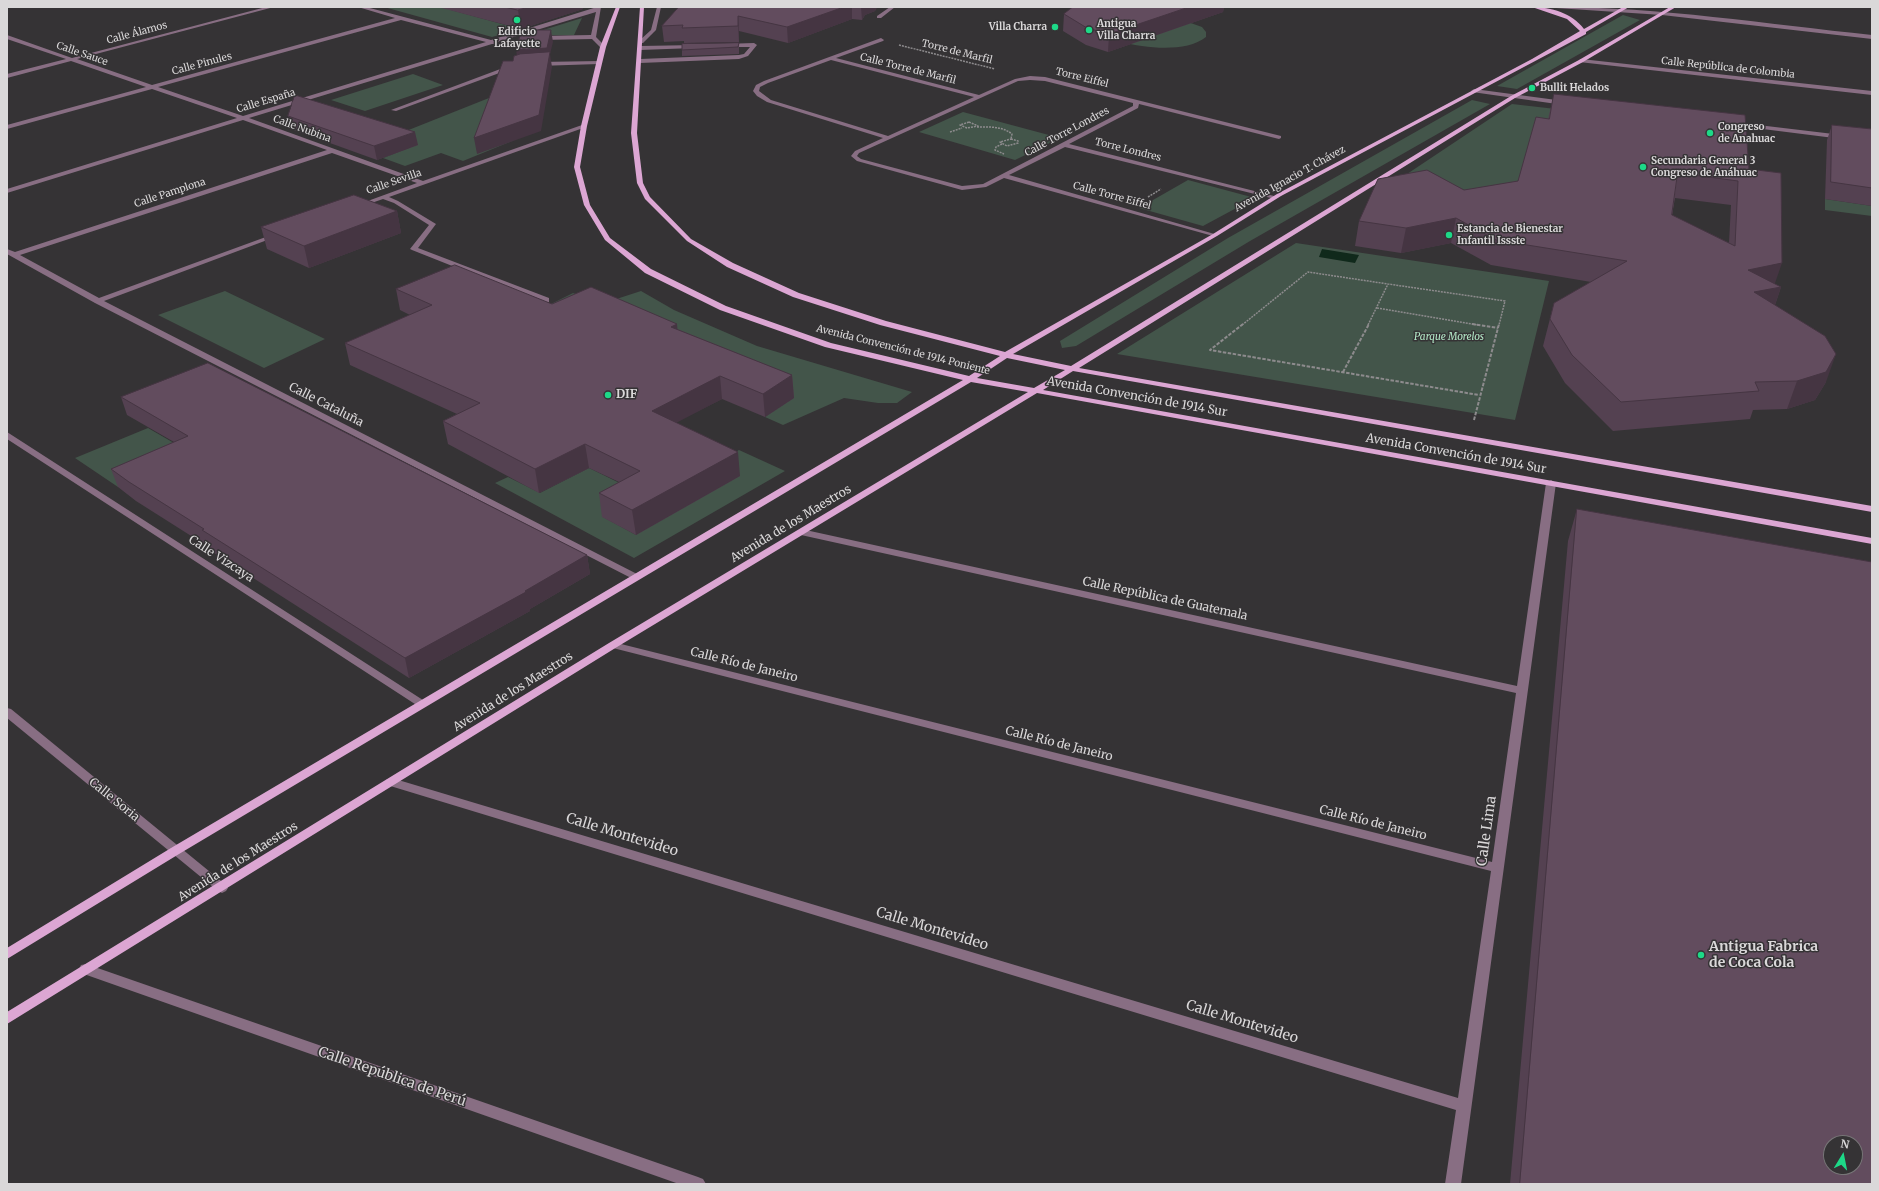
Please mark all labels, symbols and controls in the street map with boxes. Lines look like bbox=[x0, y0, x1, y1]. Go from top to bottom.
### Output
marker: Edificio Lafayette bbox=[512, 15, 522, 25]
place label: Antigua Villa Charra bbox=[1097, 18, 1155, 42]
street label: Calle Álamos bbox=[105, 19, 169, 47]
place label: Villa Charra bbox=[989, 21, 1047, 33]
marker: Villa Charra bbox=[1050, 22, 1060, 32]
marker: Antigua Villa Charra bbox=[1084, 25, 1094, 35]
place label: Edificio Lafayette bbox=[494, 26, 540, 50]
street label: Torre de Marfil bbox=[920, 37, 994, 67]
street label: Calle Sauce bbox=[55, 40, 109, 68]
street label: Calle Pinules bbox=[171, 50, 233, 78]
street label: Calle Torre de Marfil bbox=[859, 51, 957, 87]
street label: Calle República de Colombia bbox=[1661, 55, 1795, 81]
street label: Torre Eiffel bbox=[1054, 66, 1110, 90]
place label: Bullit Helados bbox=[1540, 82, 1609, 94]
marker: Bullit Helados bbox=[1527, 83, 1537, 93]
street label: Calle España bbox=[235, 86, 297, 116]
street label: Calle Torre Londres bbox=[1023, 105, 1111, 159]
street label: Calle Nubina bbox=[271, 113, 333, 145]
place label: Congreso de Anahuac bbox=[1718, 121, 1775, 144]
marker: Congreso de Anahuac bbox=[1705, 128, 1715, 138]
street label: Torre Londres bbox=[1094, 136, 1162, 164]
street label: Avenida Ignacio T. Chávez bbox=[1233, 144, 1347, 214]
place label: Secundaria General 3 Congreso de Anáhuac bbox=[1651, 155, 1757, 178]
marker: Secundaria General 3 Congreso de Anáhuac bbox=[1638, 162, 1648, 172]
street label: Calle Sevilla bbox=[365, 167, 423, 197]
street label: Calle Pamplona bbox=[133, 176, 207, 210]
street label: Calle Torre Eiffel bbox=[1072, 180, 1152, 212]
place label: Estancia de Bienestar Infantil Issste bbox=[1457, 223, 1563, 246]
marker: Estancia de Bienestar Infantil Issste bbox=[1444, 230, 1454, 240]
street label: Avenida Convención de 1914 Poniente bbox=[815, 323, 991, 377]
park label: Parque Morelos bbox=[1414, 331, 1484, 343]
street label: Avenida Convención de 1914 Sur bbox=[1046, 374, 1228, 420]
street label: Calle Cataluña bbox=[286, 380, 366, 430]
place label: DIF bbox=[616, 388, 637, 402]
marker: DIF bbox=[603, 390, 613, 400]
street label: Avenida Convención de 1914 Sur bbox=[1365, 431, 1547, 477]
street label: Avenida de los Maestros bbox=[728, 482, 854, 566]
street label: Calle Vizcaya bbox=[186, 533, 256, 585]
street label: Calle República de Guatemala bbox=[1081, 574, 1249, 624]
street label: Calle Río de Janeiro bbox=[689, 645, 799, 685]
street label: Avenida de los Maestros bbox=[451, 649, 575, 735]
street label: Calle Río de Janeiro bbox=[1004, 724, 1114, 764]
street label: Calle Soria bbox=[86, 775, 142, 825]
street label: Calle Lima bbox=[1474, 795, 1500, 867]
street label: Calle Río de Janeiro bbox=[1318, 803, 1428, 843]
street label: Calle Montevideo bbox=[564, 810, 680, 860]
street label: Avenida de los Maestros bbox=[176, 819, 300, 905]
street label: Calle Montevideo bbox=[874, 904, 990, 954]
place label: Antigua Fabrica de Coca Cola bbox=[1709, 939, 1818, 972]
marker: Antigua Fabrica de Coca Cola bbox=[1696, 950, 1706, 960]
street label: Calle Montevideo bbox=[1184, 997, 1300, 1047]
street label: Calle República de Perú bbox=[316, 1044, 468, 1110]
north arrow bbox=[1823, 1135, 1863, 1175]
text: N bbox=[1839, 1137, 1850, 1152]

